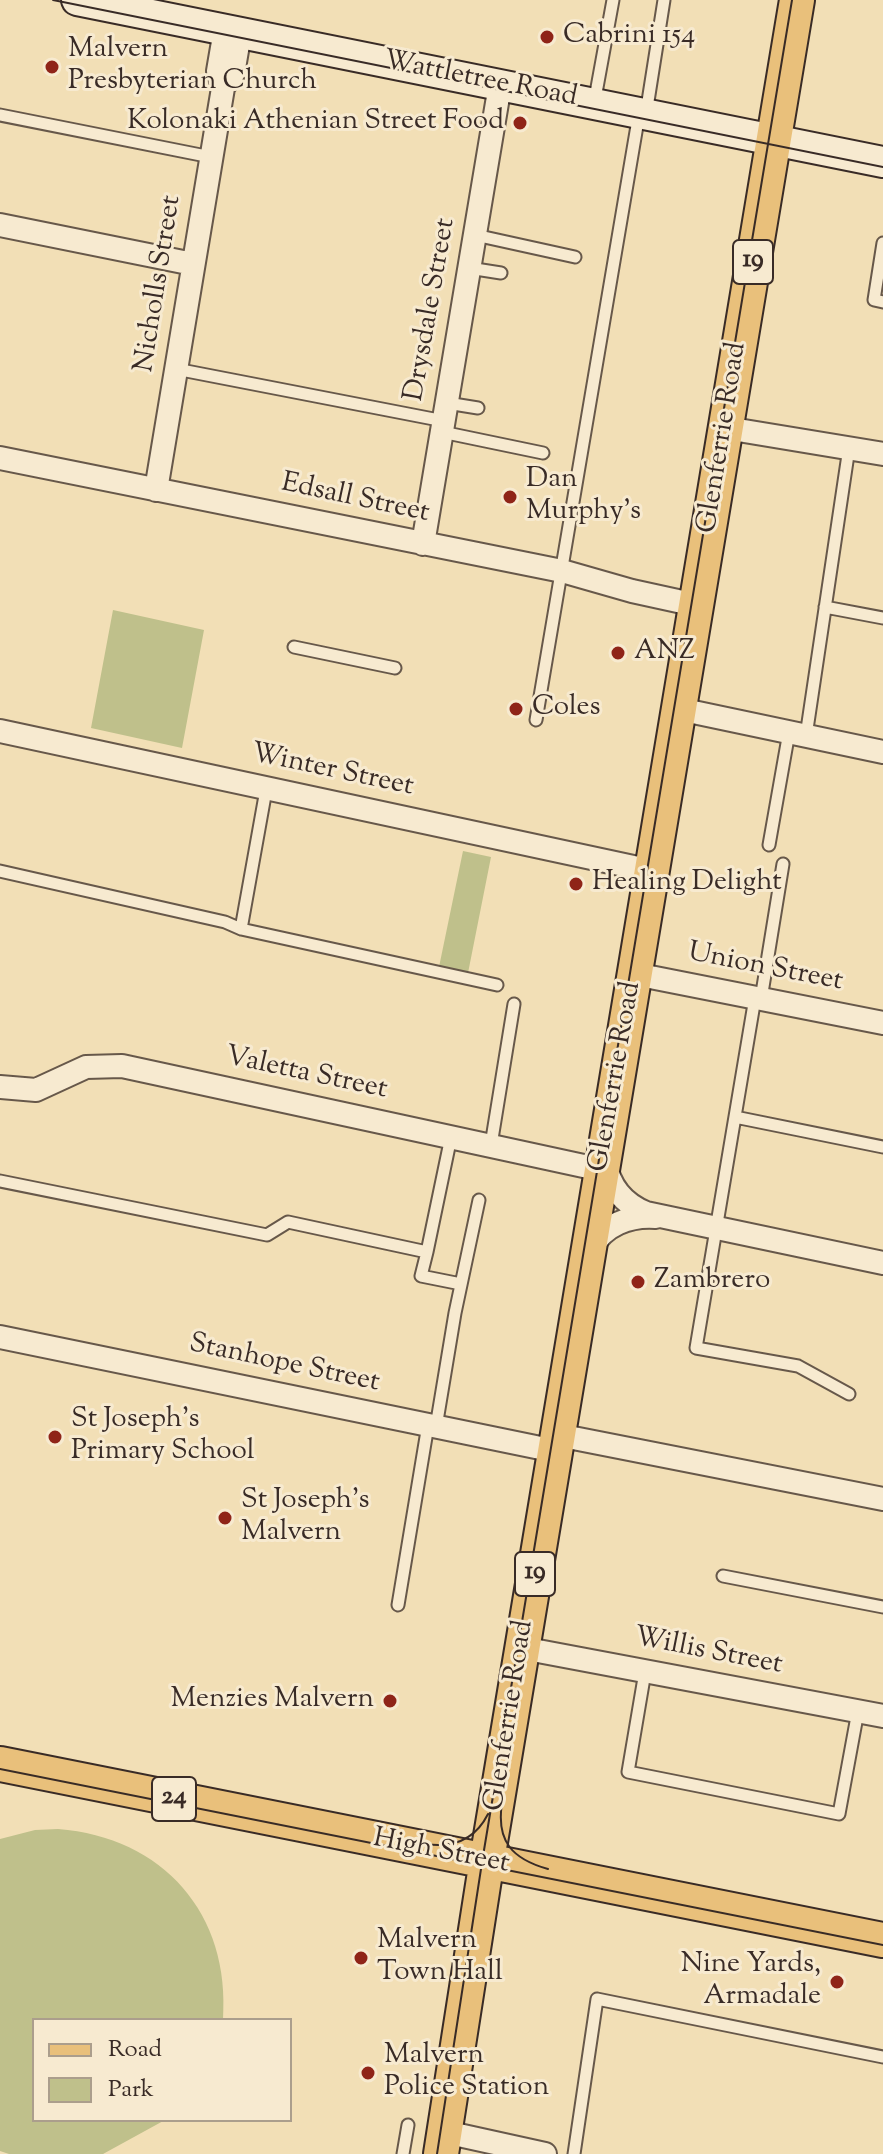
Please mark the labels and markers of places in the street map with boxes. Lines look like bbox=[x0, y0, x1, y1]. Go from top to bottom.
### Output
place label: Cabrini 154 bbox=[563, 20, 695, 54]
marker: Cabrini 154 bbox=[538, 28, 556, 46]
place label: Malvern Presbyterian Church bbox=[68, 34, 317, 100]
marker: Malvern Presbyterian Church bbox=[43, 58, 61, 76]
place label: Kolonaki Athenian Street Food bbox=[127, 106, 504, 140]
marker: Kolonaki Athenian Street Food bbox=[511, 114, 529, 132]
place label: Dan Murphy's bbox=[526, 464, 641, 530]
marker: Dan Murphy's bbox=[501, 488, 519, 506]
place label: ANZ bbox=[634, 636, 695, 670]
marker: ANZ bbox=[609, 644, 627, 662]
place label: Coles bbox=[532, 692, 601, 726]
marker: Coles bbox=[507, 700, 525, 718]
place label: Healing Delight bbox=[592, 867, 782, 901]
marker: Healing Delight bbox=[567, 875, 585, 893]
place label: Zambrero bbox=[654, 1265, 770, 1299]
marker: Zambrero bbox=[629, 1273, 647, 1291]
place label: St Joseph's Primary School bbox=[71, 1404, 255, 1470]
marker: St Joseph's Primary School bbox=[46, 1428, 64, 1446]
place label: St Joseph's Malvern bbox=[241, 1485, 370, 1551]
marker: St Joseph's Malvern bbox=[216, 1509, 234, 1527]
place label: Menzies Malvern bbox=[171, 1684, 374, 1718]
marker: Menzies Malvern bbox=[381, 1692, 399, 1710]
place label: Malvern Town Hall bbox=[377, 1925, 503, 1991]
marker: Malvern Town Hall bbox=[352, 1949, 370, 1967]
place label: Nine Yards, Armadale bbox=[681, 1949, 821, 2015]
marker: Nine Yards, Armadale bbox=[828, 1973, 846, 1991]
place label: Malvern Police Station bbox=[384, 2040, 549, 2106]
marker: Malvern Police Station bbox=[359, 2064, 377, 2082]

